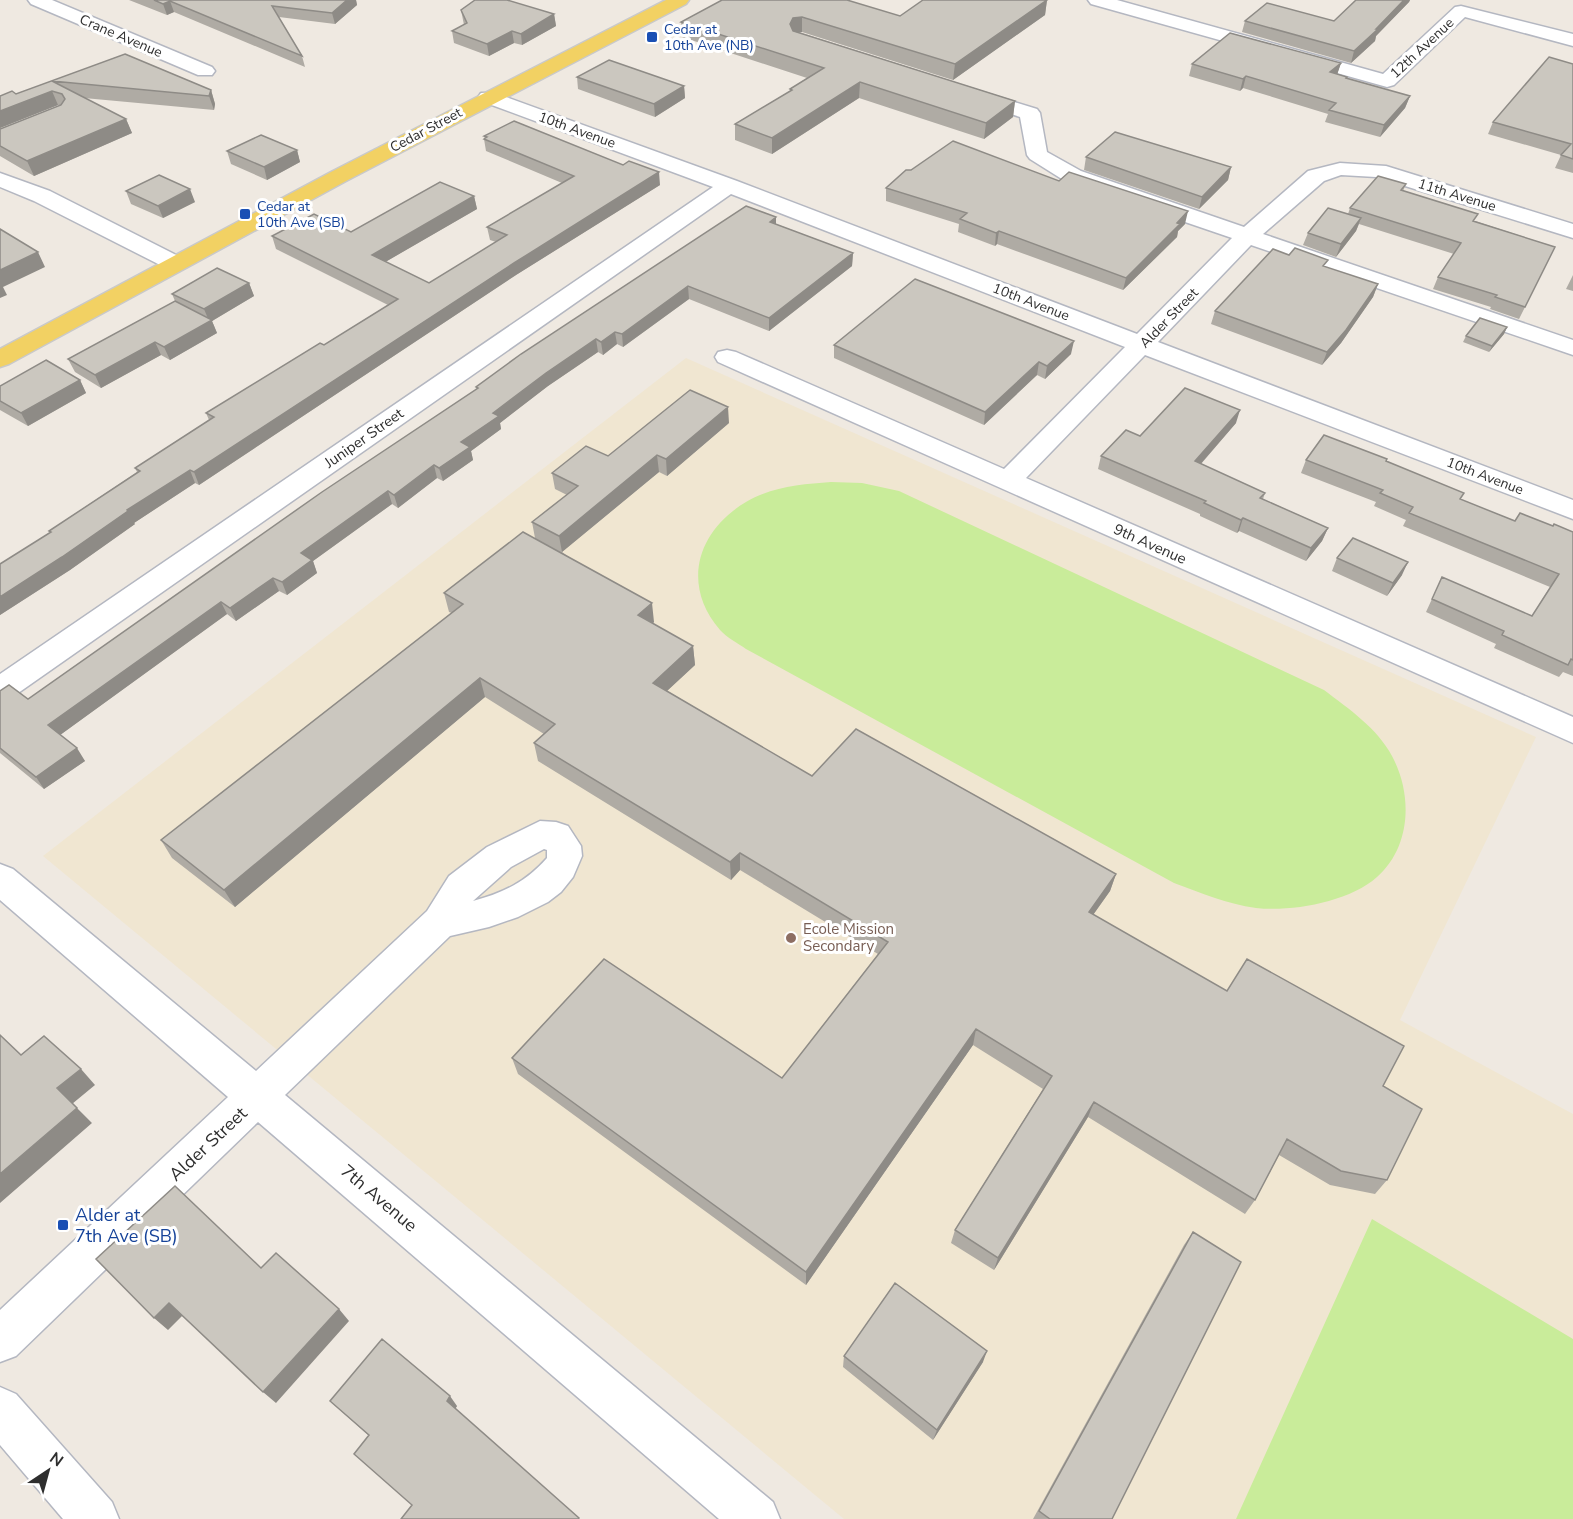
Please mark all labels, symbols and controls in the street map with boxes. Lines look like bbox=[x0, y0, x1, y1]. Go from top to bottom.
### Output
street label: Crane Avenue bbox=[77, 10, 165, 62]
street label: 12th Avenue bbox=[1386, 13, 1458, 83]
place label: Cedar at 10th Ave (NB) bbox=[664, 20, 754, 55]
marker: Cedar at 10th Ave (NB) bbox=[645, 30, 659, 44]
street label: Cedar Street bbox=[387, 103, 465, 157]
street label: 10th Avenue bbox=[536, 107, 618, 153]
street label: 11th Avenue bbox=[1416, 174, 1498, 216]
place label: Cedar at 10th Ave (SB) bbox=[257, 197, 345, 232]
marker: Cedar at 10th Ave (SB) bbox=[238, 207, 252, 221]
street label: 10th Avenue bbox=[990, 279, 1072, 325]
street label: Alder Street bbox=[1136, 284, 1203, 352]
street label: Juniper Street bbox=[320, 403, 408, 473]
street label: 10th Avenue bbox=[1444, 453, 1526, 499]
street label: 9th Avenue bbox=[1110, 519, 1190, 569]
place label: Ecole Mission Secondary bbox=[803, 919, 894, 956]
marker: Ecole Mission Secondary bbox=[784, 931, 798, 945]
street label: Alder Street bbox=[164, 1101, 253, 1186]
street label: 7th Avenue bbox=[336, 1159, 422, 1237]
place label: Alder at 7th Ave (SB) bbox=[75, 1203, 178, 1248]
marker: Alder at 7th Ave (SB) bbox=[56, 1218, 70, 1232]
north arrow bbox=[18, 1441, 78, 1501]
text: N bbox=[45, 1447, 68, 1472]

